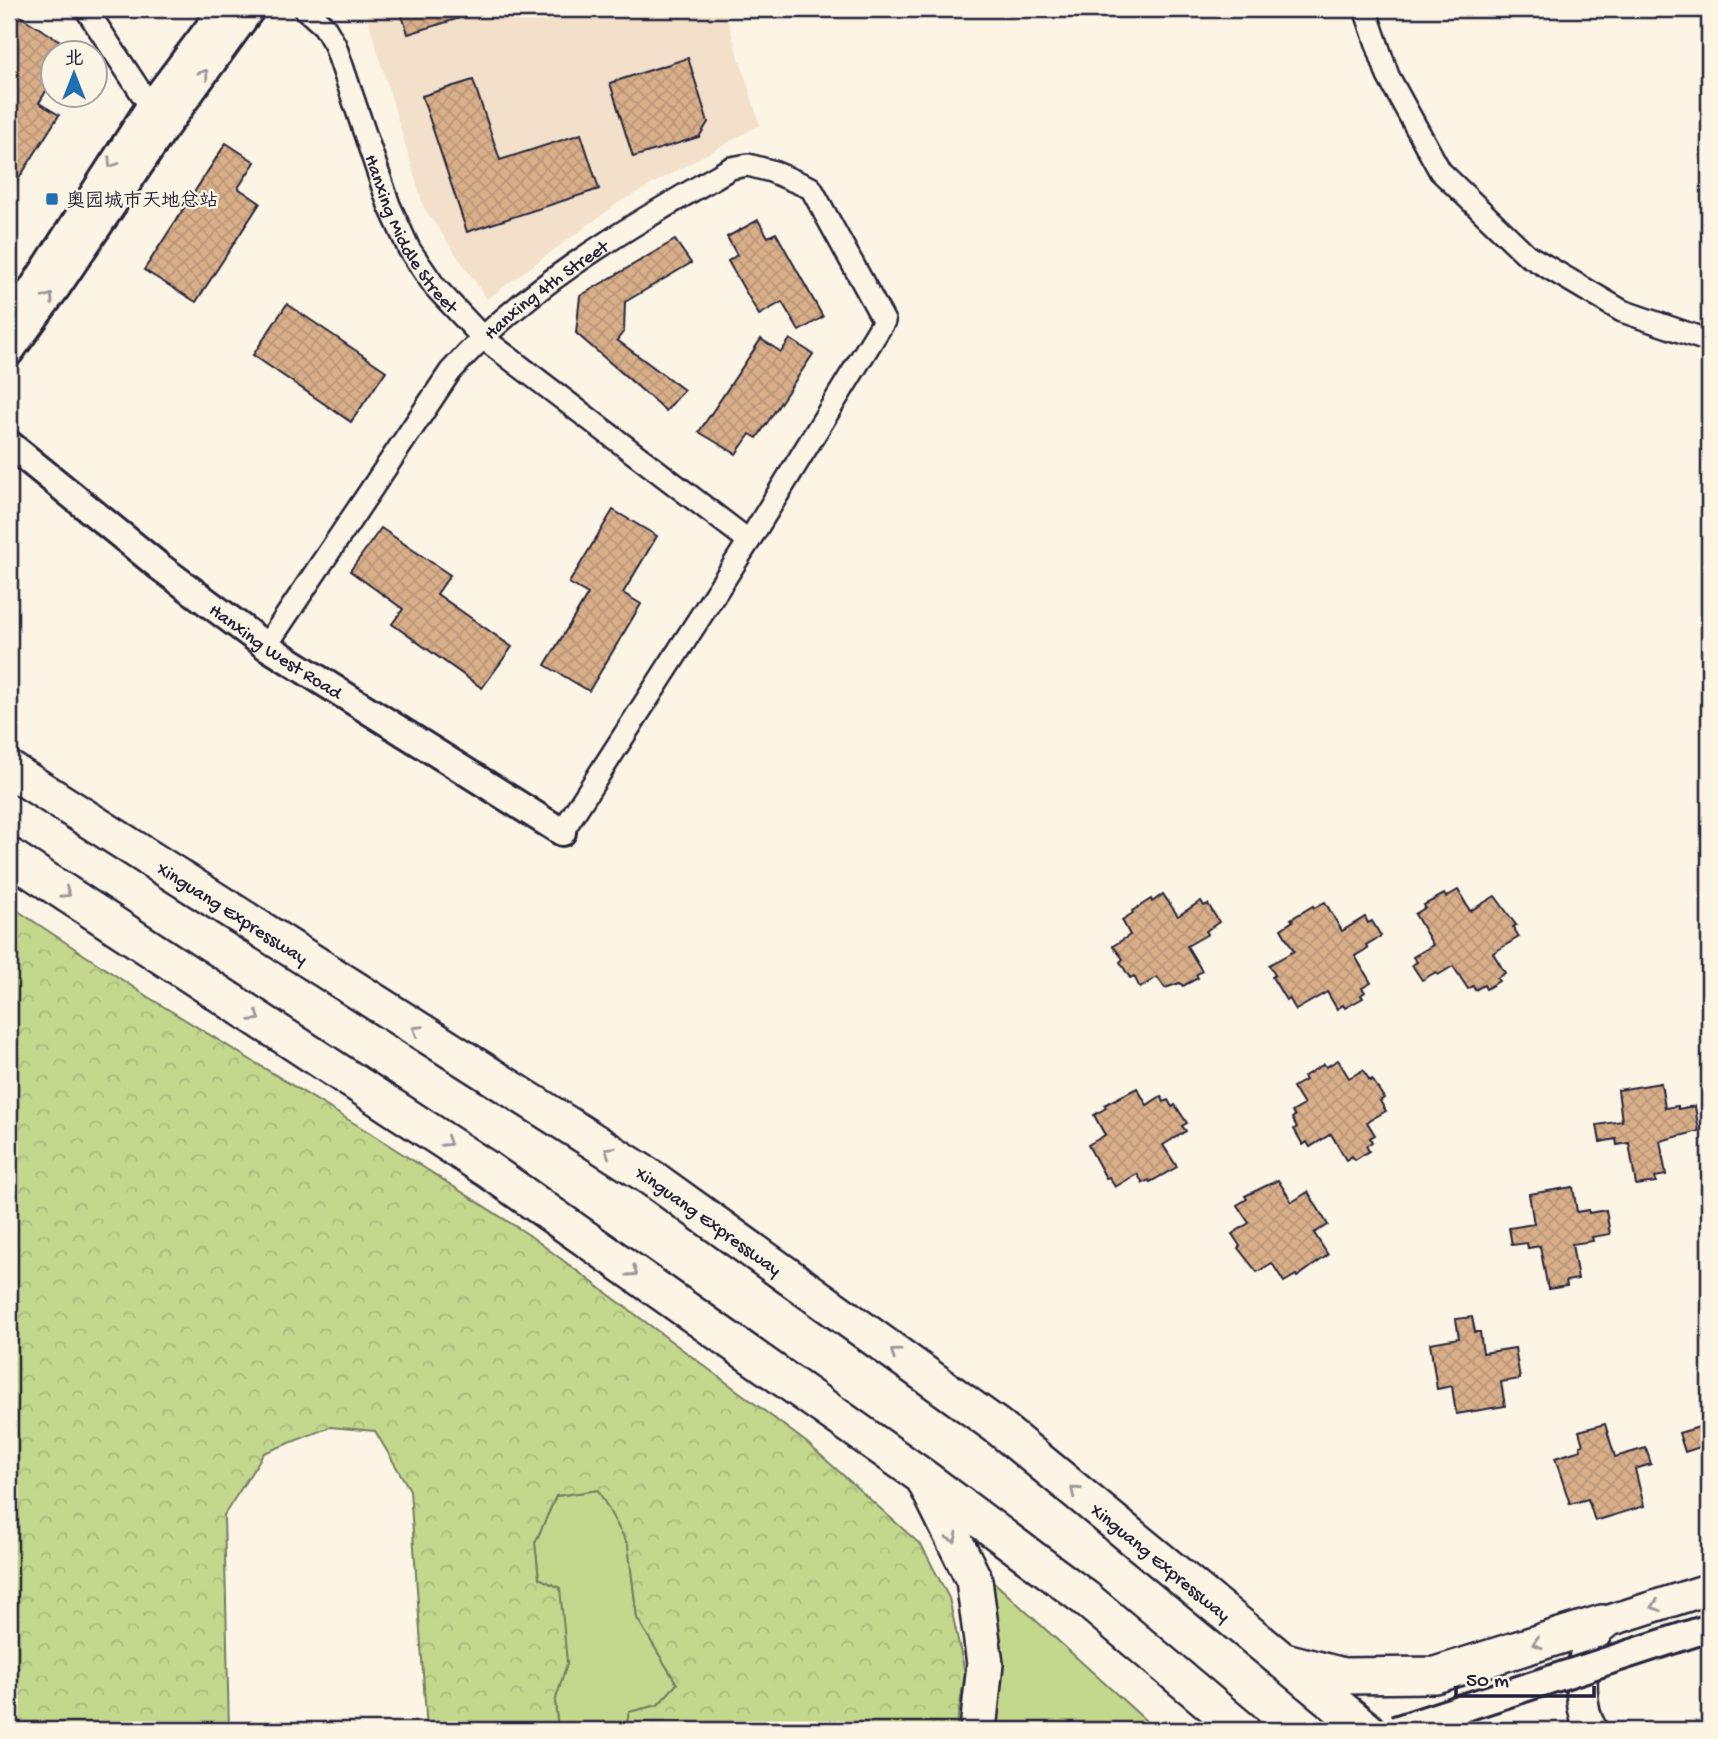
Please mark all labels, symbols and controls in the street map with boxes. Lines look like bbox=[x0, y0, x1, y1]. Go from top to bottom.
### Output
north arrow bbox=[38, 38, 108, 108]
text: 北 bbox=[64, 49, 84, 72]
one-way arrow bbox=[196, 69, 208, 82]
street label: Hanxing Middle Street bbox=[358, 152, 463, 321]
one-way arrow bbox=[107, 156, 120, 169]
place label: 奥园城市天地总站 bbox=[66, 190, 218, 214]
marker: 奥园城市天地总站 bbox=[44, 191, 60, 207]
street label: Hanxing 4th Street bbox=[480, 235, 615, 346]
one-way arrow bbox=[41, 293, 53, 306]
street label: Hanxing West Road bbox=[203, 600, 347, 707]
street label: Xinguang Expressway bbox=[151, 858, 312, 972]
one-way arrow bbox=[58, 885, 71, 897]
one-way arrow bbox=[248, 1009, 261, 1022]
one-way arrow bbox=[411, 1025, 424, 1038]
one-way arrow bbox=[439, 1134, 452, 1147]
one-way arrow bbox=[603, 1147, 616, 1160]
street label: Xinguang Expressway bbox=[629, 1162, 785, 1283]
one-way arrow bbox=[625, 1264, 638, 1276]
one-way arrow bbox=[890, 1349, 903, 1361]
one-way arrow bbox=[1071, 1487, 1084, 1499]
street label: Xinguang Expressway bbox=[1084, 1499, 1235, 1629]
one-way arrow bbox=[945, 1531, 959, 1543]
one-way arrow bbox=[1650, 1598, 1663, 1612]
one-way arrow bbox=[1532, 1635, 1544, 1650]
scale bar bbox=[1456, 1655, 1594, 1699]
text: 50 m bbox=[1466, 1670, 1509, 1695]

